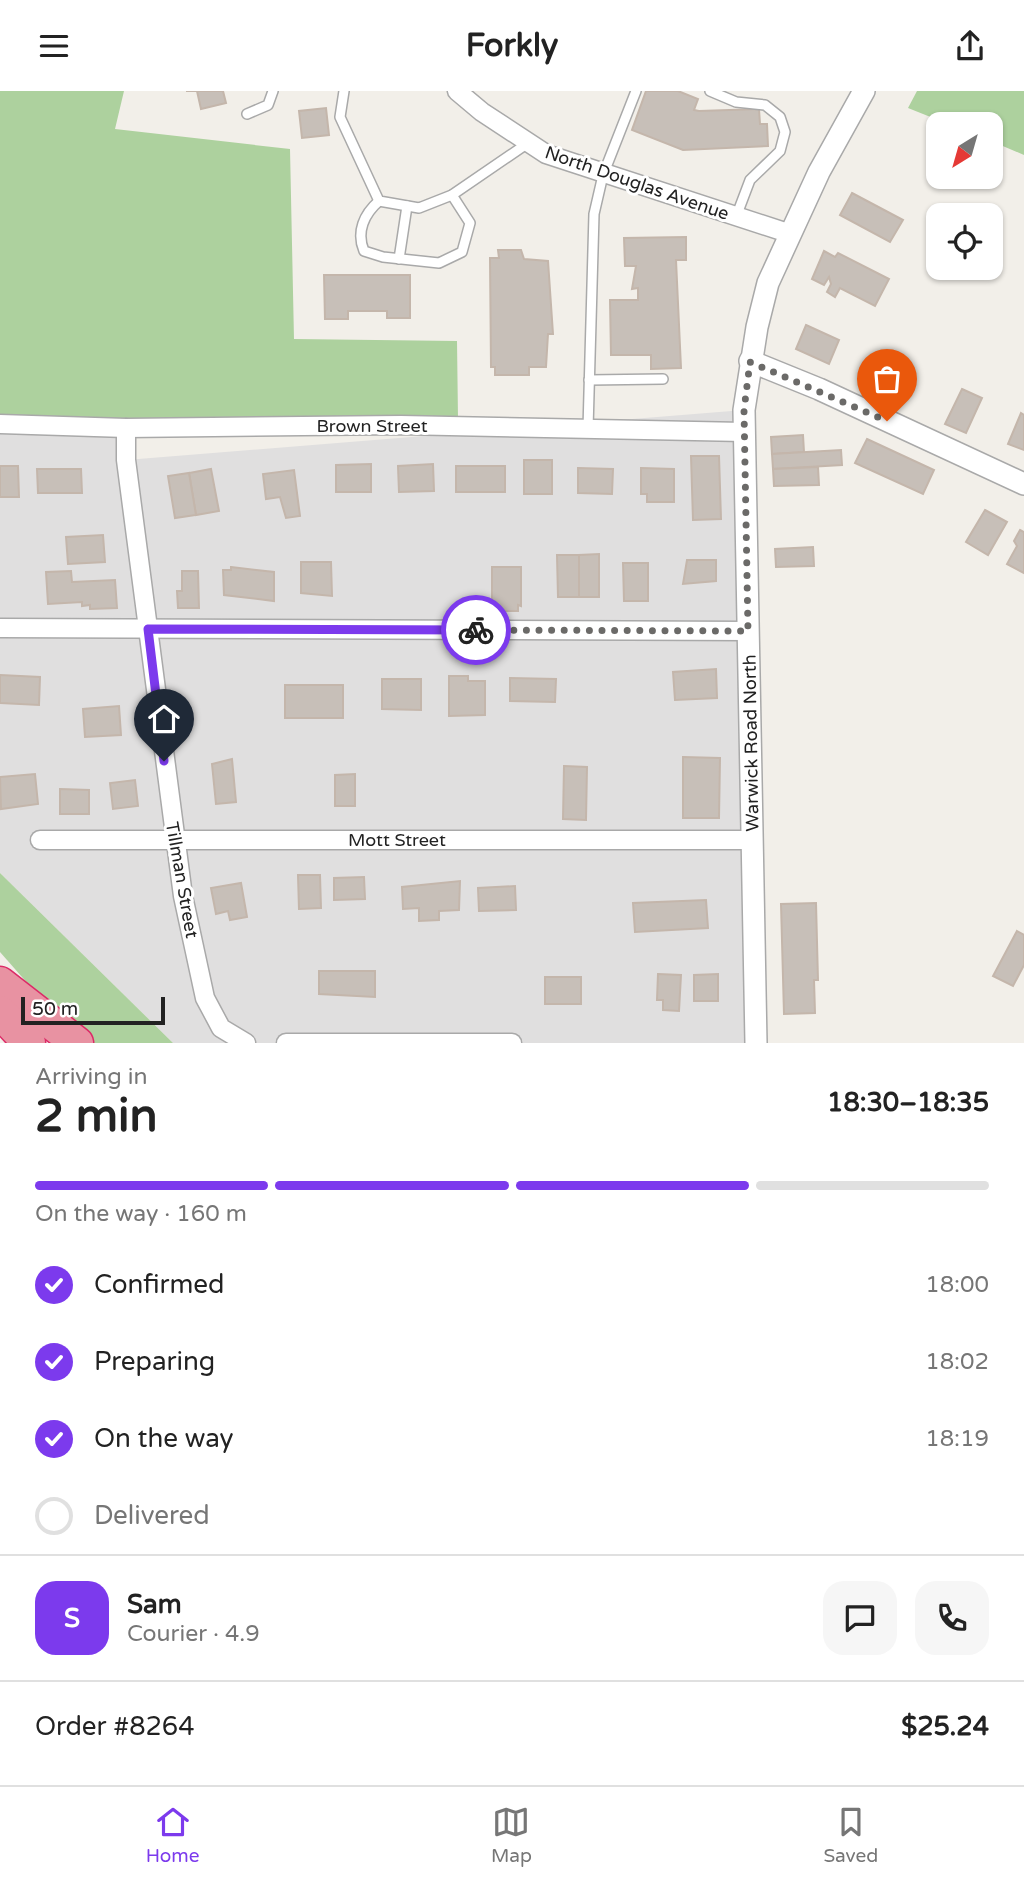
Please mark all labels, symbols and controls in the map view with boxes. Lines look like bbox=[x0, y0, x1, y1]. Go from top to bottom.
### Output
icon: menu bbox=[35, 27, 73, 65]
text: Forkly bbox=[466, 27, 558, 65]
icon: share bbox=[951, 27, 989, 65]
north arrow bbox=[926, 112, 1003, 189]
map controls bbox=[926, 112, 1003, 280]
street label: North Douglas Avenue bbox=[542, 141, 732, 225]
button: locate bbox=[926, 203, 1003, 280]
pin bbox=[857, 349, 917, 421]
icon: bag bbox=[868, 360, 906, 398]
street label: Brown Street bbox=[316, 415, 428, 437]
courier bbox=[441, 595, 511, 665]
icon: bike bbox=[457, 611, 495, 649]
street label: Warwick Road North bbox=[738, 654, 764, 832]
pin bbox=[134, 689, 194, 761]
icon: home bbox=[145, 700, 183, 738]
street label: Tillman Street bbox=[161, 820, 203, 940]
street label: Mott Street bbox=[348, 829, 446, 851]
scale bar bbox=[21, 994, 164, 1026]
text: 50 m bbox=[32, 998, 78, 1020]
text: Arriving in bbox=[35, 1063, 148, 1091]
text: 18:30–18:35 bbox=[827, 1087, 989, 1118]
text: 2 min bbox=[35, 1089, 158, 1144]
text: On the way · 160 m bbox=[35, 1200, 247, 1228]
icon: check bbox=[35, 1266, 73, 1304]
text: Confirmed bbox=[94, 1269, 224, 1300]
text: 18:00 bbox=[925, 1271, 989, 1299]
icon: check bbox=[35, 1343, 73, 1381]
text: Preparing bbox=[94, 1346, 215, 1377]
text: 18:02 bbox=[925, 1348, 989, 1376]
icon: check bbox=[35, 1420, 73, 1458]
text: On the way bbox=[94, 1423, 234, 1454]
text: 18:19 bbox=[925, 1425, 989, 1453]
text: Delivered bbox=[94, 1500, 210, 1531]
button: chat bbox=[823, 1581, 897, 1655]
button: phone bbox=[915, 1581, 989, 1655]
text: Sam bbox=[127, 1589, 182, 1620]
text: S bbox=[64, 1603, 80, 1634]
text: Courier · 4.9 bbox=[127, 1620, 260, 1648]
text: Order #8264 bbox=[35, 1711, 195, 1742]
text: $25.24 bbox=[901, 1711, 989, 1742]
tab: Home bbox=[146, 1803, 200, 1867]
tab: Map bbox=[491, 1803, 532, 1867]
tab: Saved bbox=[823, 1803, 878, 1867]

